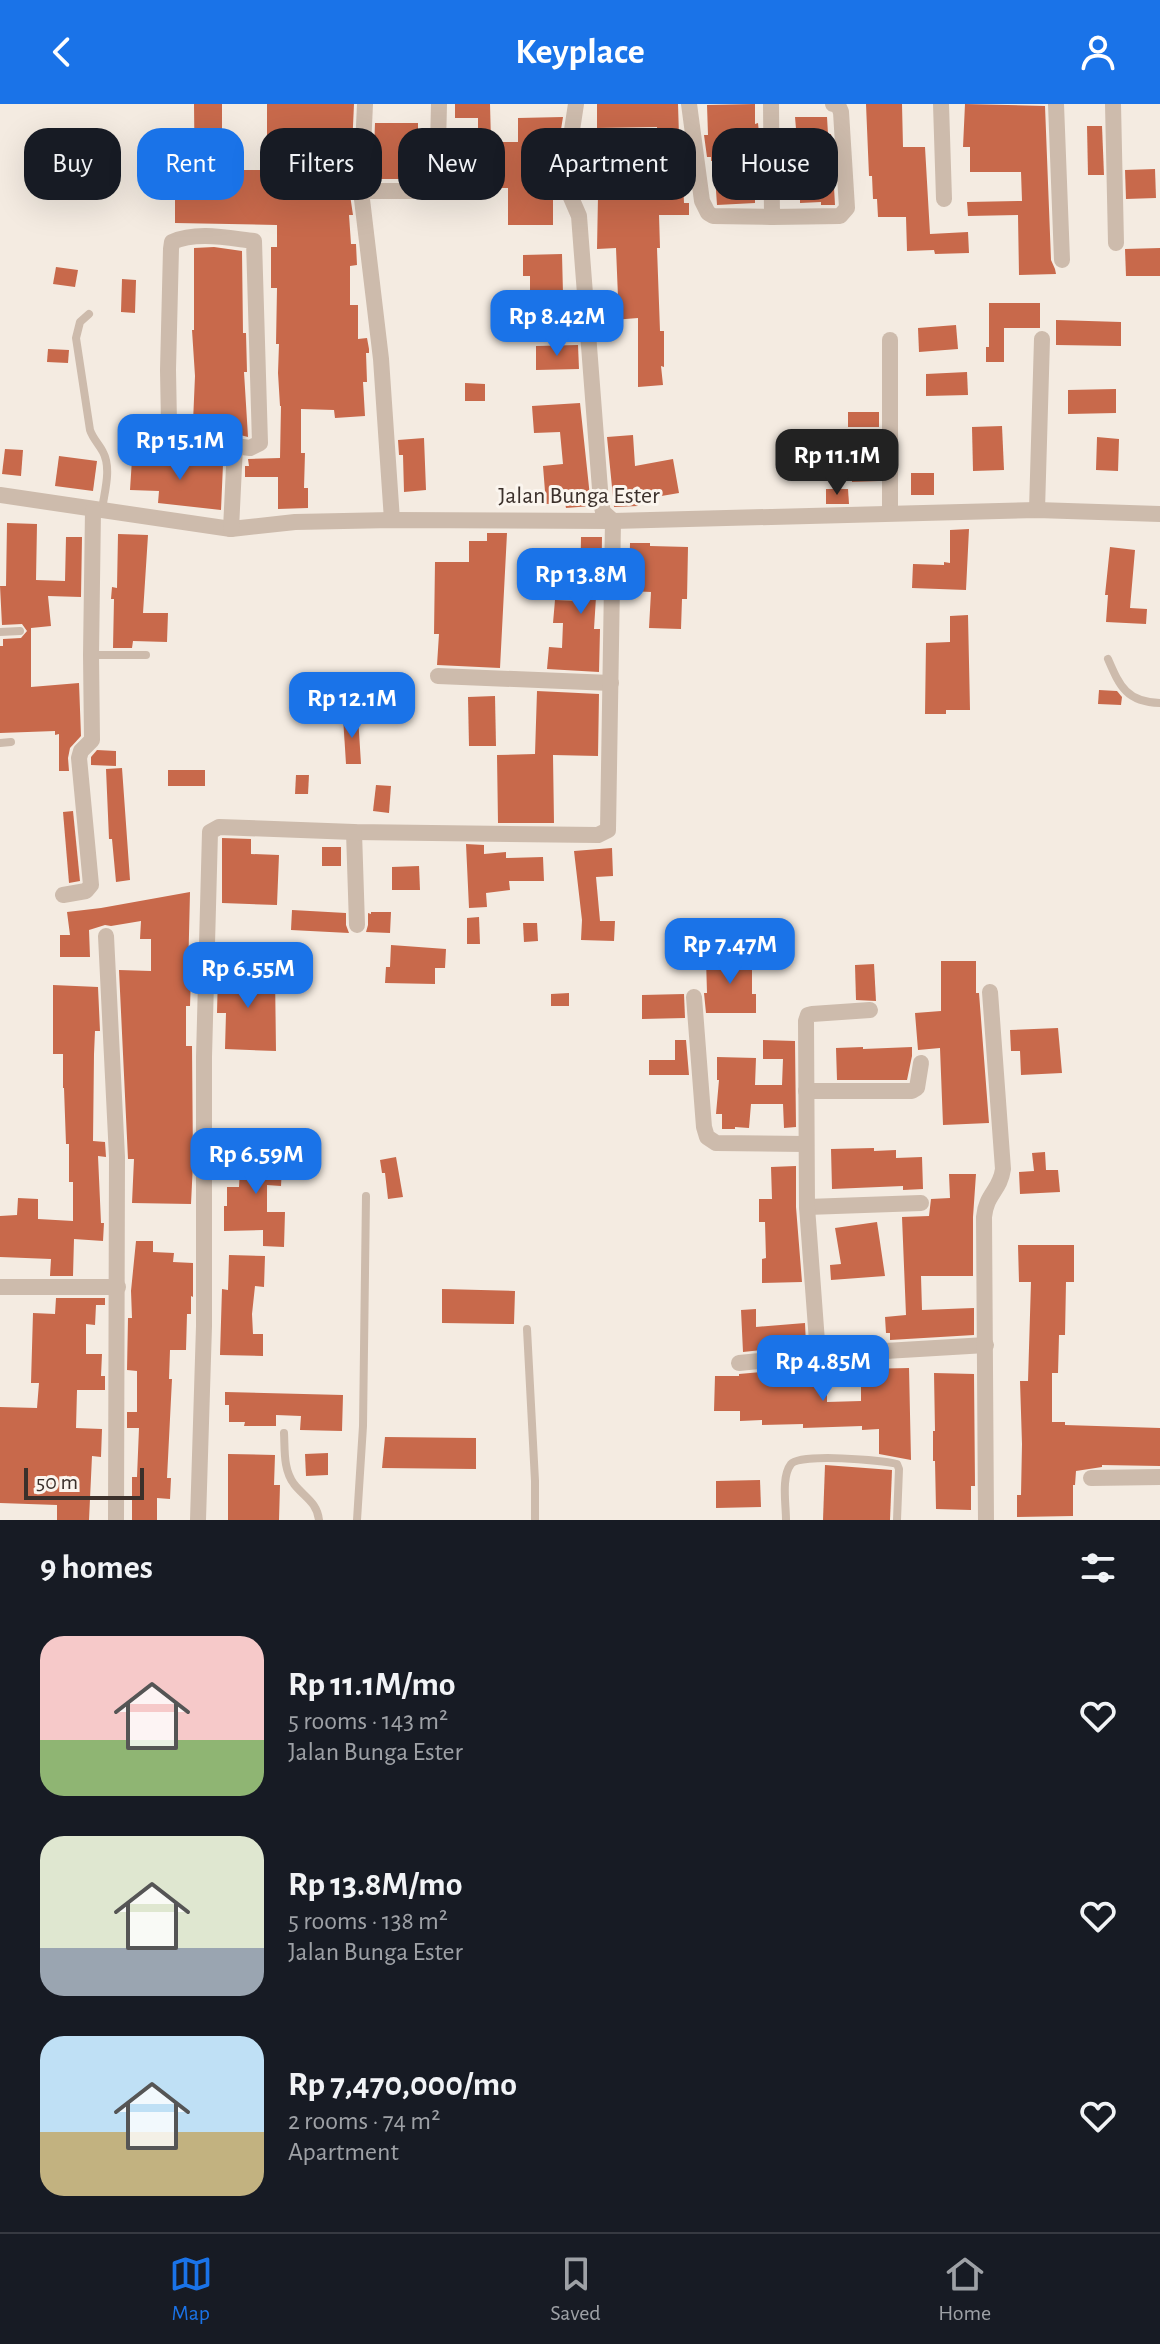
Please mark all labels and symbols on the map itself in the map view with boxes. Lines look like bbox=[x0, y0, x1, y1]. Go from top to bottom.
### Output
pin: Rp 8.42M bbox=[474, 290, 640, 358]
pin: Rp 15.1M bbox=[97, 414, 263, 482]
pin: Rp 11.1M bbox=[754, 429, 920, 497]
street label: Jalan Bunga Ester bbox=[498, 484, 660, 508]
pin: Rp 13.8M bbox=[498, 548, 664, 616]
pin: Rp 12.1M bbox=[269, 672, 435, 740]
pin: Rp 7.47M bbox=[647, 918, 813, 986]
pin: Rp 6.55M bbox=[165, 942, 331, 1010]
pin: Rp 6.59M bbox=[173, 1128, 339, 1196]
pin: Rp 4.85M bbox=[740, 1335, 906, 1403]
scale bar bbox=[24, 1464, 144, 1500]

